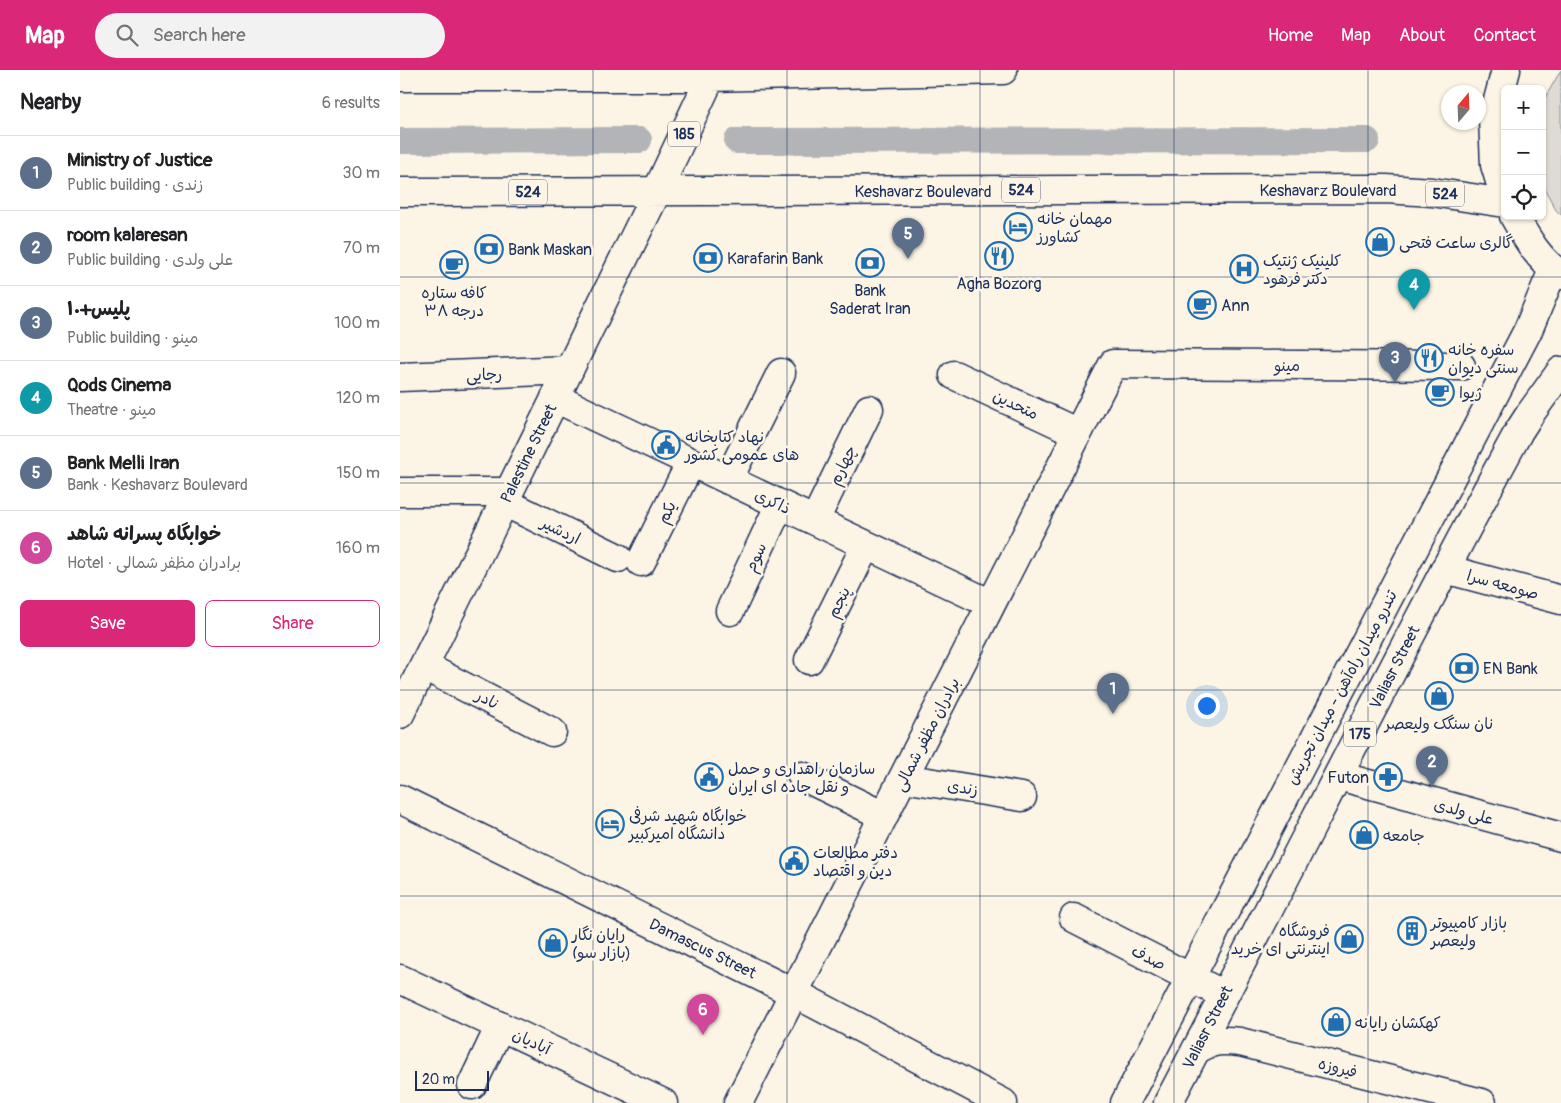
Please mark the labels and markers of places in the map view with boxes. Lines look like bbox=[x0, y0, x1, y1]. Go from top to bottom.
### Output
place label: مهمان خانه كشاورز bbox=[1035, 209, 1113, 247]
hotel icon: مهمان خانه كشاورز bbox=[1003, 212, 1033, 242]
pin: 5 bbox=[892, 218, 924, 259]
shop icon: گالری ساعت فتحی bbox=[1365, 227, 1395, 257]
place label: گالری ساعت فتحی bbox=[1399, 233, 1513, 253]
bank icon: Bank Maskan bbox=[474, 234, 504, 264]
place label: Bank Maskan bbox=[508, 240, 592, 260]
restaurant icon: Agha Bozorg bbox=[984, 241, 1014, 271]
bank icon: Karafarin Bank bbox=[693, 243, 723, 273]
bank icon: Bank Saderat Iran bbox=[855, 248, 885, 278]
place label: Karafarin Bank bbox=[727, 249, 824, 269]
cafe icon: کافه ستاره ۳۸ درجه bbox=[439, 250, 469, 280]
place label: کلینیک ژنتیک دکتر فرهود bbox=[1263, 251, 1342, 289]
hospital icon: کلینیک ژنتیک دکتر فرهود bbox=[1229, 254, 1259, 284]
pin: 4 bbox=[1398, 269, 1430, 310]
place label: Agha Bozorg bbox=[956, 274, 1042, 294]
place label: Bank Saderat Iran bbox=[829, 281, 911, 319]
place label: کافه ستاره ۳۸ درجه bbox=[421, 283, 487, 321]
cafe icon: Ann bbox=[1187, 290, 1217, 320]
place label: Ann bbox=[1221, 296, 1250, 316]
place label: سفره خانه سنتی دیوان bbox=[1448, 340, 1519, 378]
pin: 3 bbox=[1379, 342, 1411, 383]
restaurant icon: سفره خانه سنتی دیوان bbox=[1414, 343, 1444, 373]
cafe icon: ژیوا bbox=[1425, 377, 1455, 407]
place label: ژیوا bbox=[1459, 383, 1482, 403]
place label: نهاد کتابخانه های عمومی کشور bbox=[683, 427, 799, 465]
public building icon: نهاد کتابخانه های عمومی کشور bbox=[651, 430, 681, 460]
bank icon: EN Bank bbox=[1449, 653, 1479, 683]
place label: EN Bank bbox=[1483, 659, 1538, 679]
pin: 1 bbox=[1097, 673, 1129, 714]
shop icon: نان سنگک ولیعصر bbox=[1424, 681, 1454, 711]
place label: نان سنگک ولیعصر bbox=[1383, 714, 1493, 734]
pin: 2 bbox=[1416, 746, 1448, 787]
place label: سازمان راهداری و حمل و نقل جاده ای ایران bbox=[728, 759, 875, 797]
public building icon: سازمان راهداری و حمل و نقل جاده ای ایران bbox=[694, 762, 724, 792]
pharmacy icon: Futon bbox=[1373, 762, 1403, 792]
place label: Futon bbox=[1327, 768, 1369, 788]
place label: خوابگاه شهید شرفی دانشگاه امیرکبیر bbox=[627, 806, 747, 844]
hotel icon: خوابگاه شهید شرفی دانشگاه امیرکبیر bbox=[595, 809, 625, 839]
shop icon: جامعه bbox=[1349, 820, 1379, 850]
place label: جامعه bbox=[1383, 826, 1425, 846]
place label: دفتر مطالعات دین و اقتصاد bbox=[813, 843, 898, 881]
public building icon: دفتر مطالعات دین و اقتصاد bbox=[779, 846, 809, 876]
place label: بازار کامپیوتر ولیعصر bbox=[1429, 913, 1507, 951]
building icon: بازار کامپیوتر ولیعصر bbox=[1397, 916, 1427, 946]
place label: فروشگاه اینترنتی ای خرید bbox=[1231, 921, 1330, 959]
shop icon: فروشگاه اینترنتی ای خرید bbox=[1334, 924, 1364, 954]
place label: رایان نگار (بازار سو) bbox=[571, 925, 631, 963]
shop icon: رایان نگار (بازار سو) bbox=[538, 928, 568, 958]
pin: 6 bbox=[687, 994, 719, 1035]
shop icon: کهکشان رایانه bbox=[1321, 1007, 1351, 1037]
place label: کهکشان رایانه bbox=[1355, 1013, 1441, 1033]

